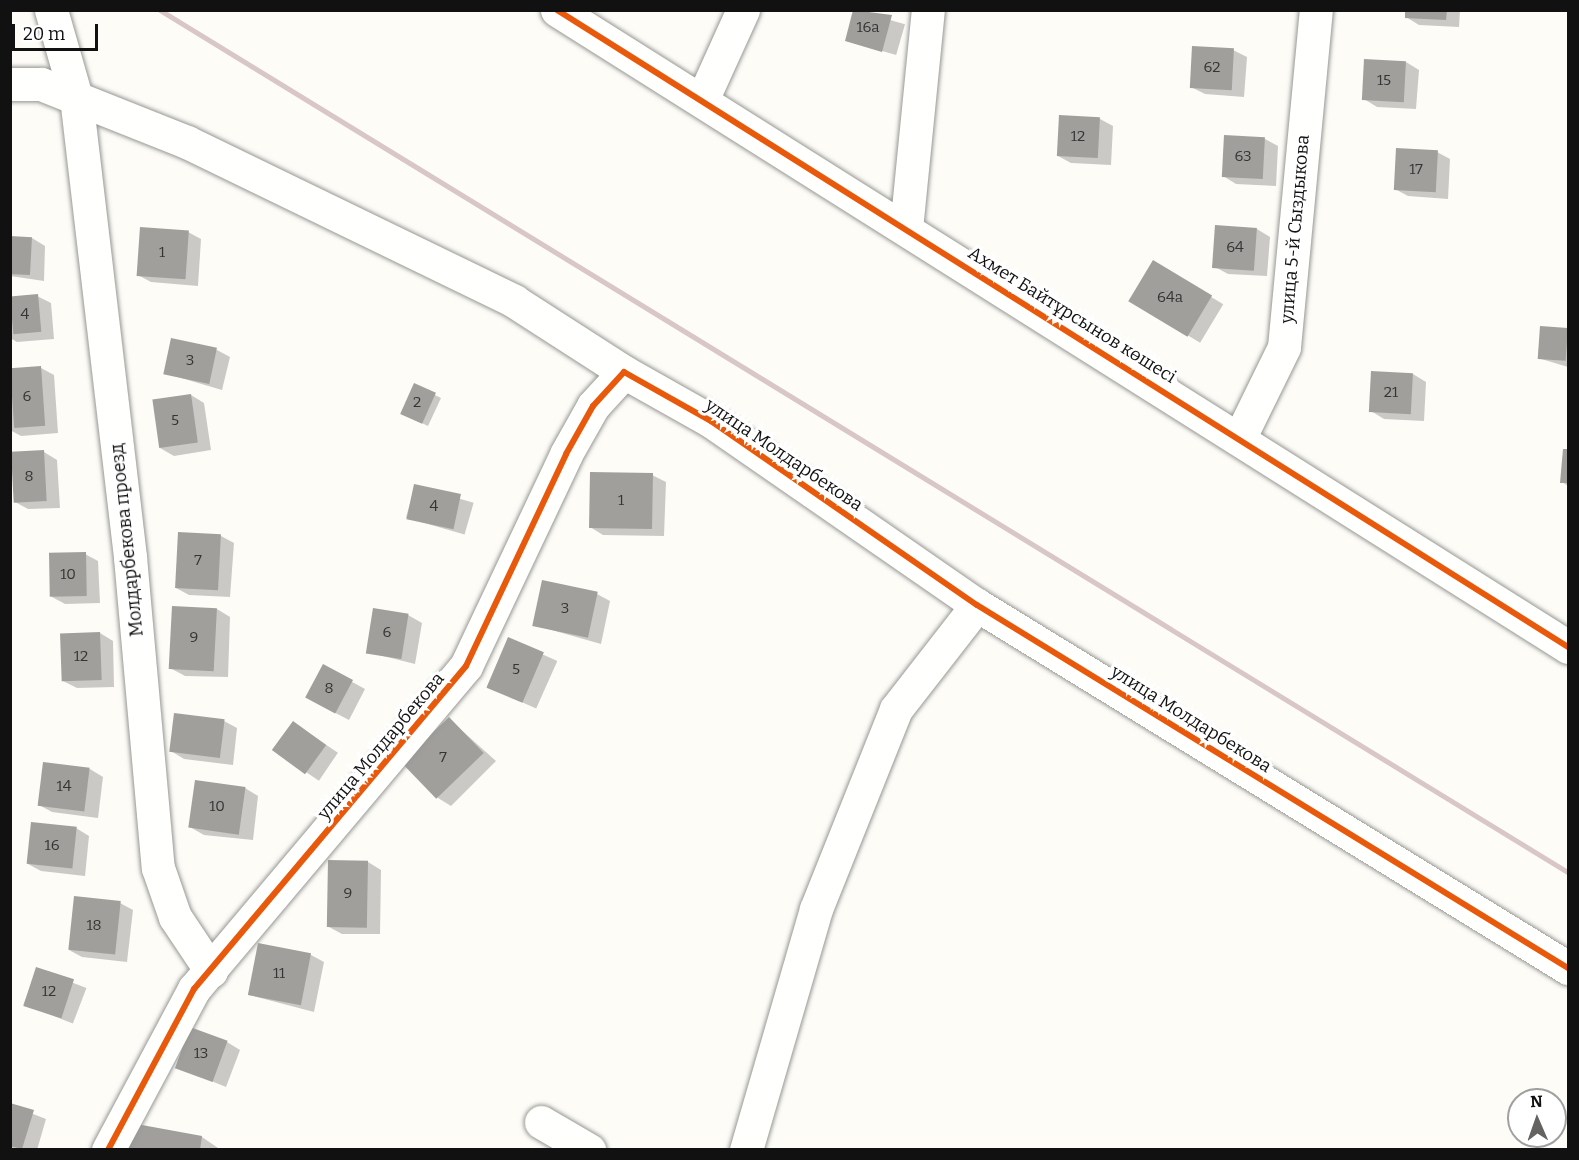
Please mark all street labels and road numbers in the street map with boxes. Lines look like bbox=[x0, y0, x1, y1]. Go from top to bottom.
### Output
street label: улица 5-й Сыздыкова bbox=[1276, 134, 1314, 324]
street label: Ахмет Байтұрсынов көшесі bbox=[964, 242, 1180, 388]
street label: улица Молдарбекова bbox=[701, 394, 867, 516]
street label: Молдарбекова проезд bbox=[106, 442, 148, 638]
street label: улица Молдарбекова bbox=[1107, 661, 1275, 777]
street label: улица Молдарбекова bbox=[313, 668, 449, 824]

